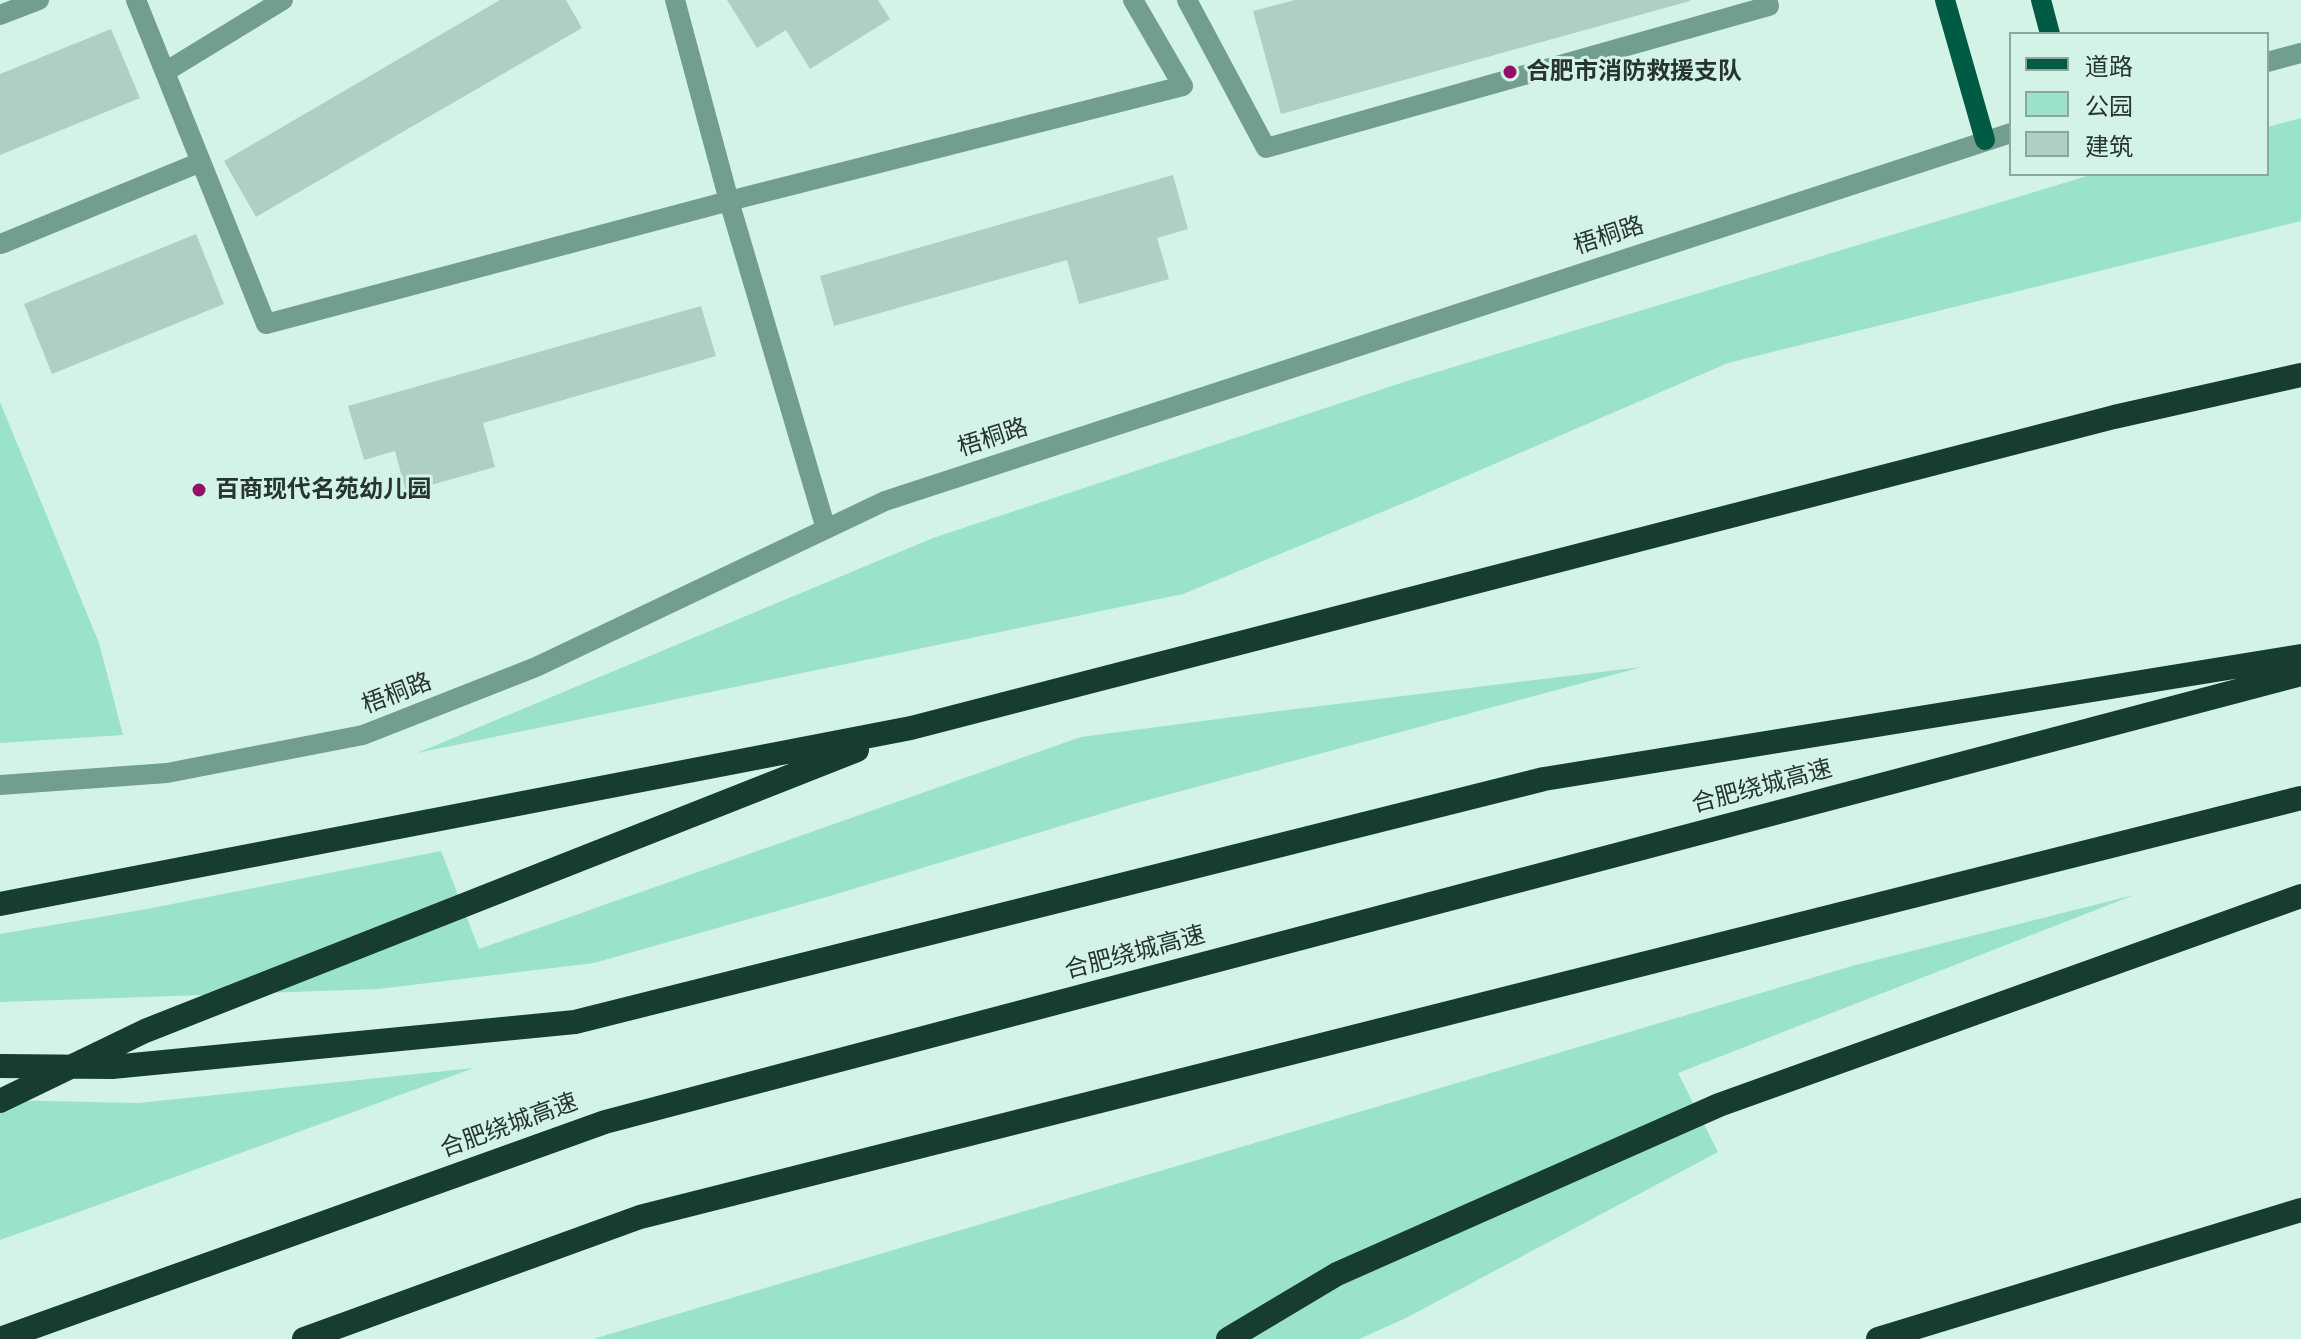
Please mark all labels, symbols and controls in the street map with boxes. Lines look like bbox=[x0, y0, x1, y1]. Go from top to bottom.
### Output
legend bbox=[2009, 32, 2269, 176]
text: 道路 bbox=[2085, 51, 2133, 82]
place label: 合肥市消防救援支队 bbox=[1526, 58, 1742, 86]
marker: 合肥市消防救援支队 bbox=[1501, 63, 1519, 81]
text: 公园 bbox=[2085, 91, 2133, 122]
text: 建筑 bbox=[2085, 131, 2133, 162]
street label: 梧桐路 bbox=[1570, 211, 1648, 261]
street label: 梧桐路 bbox=[954, 413, 1032, 463]
place label: 百商现代名苑幼儿园 bbox=[215, 476, 431, 504]
marker: 百商现代名苑幼儿园 bbox=[190, 481, 208, 499]
street label: 梧桐路 bbox=[358, 668, 436, 720]
street label: 合肥绕城高速 bbox=[1689, 754, 1835, 820]
street label: 合肥绕城高速 bbox=[1062, 920, 1208, 986]
street label: 合肥绕城高速 bbox=[436, 1088, 582, 1164]

